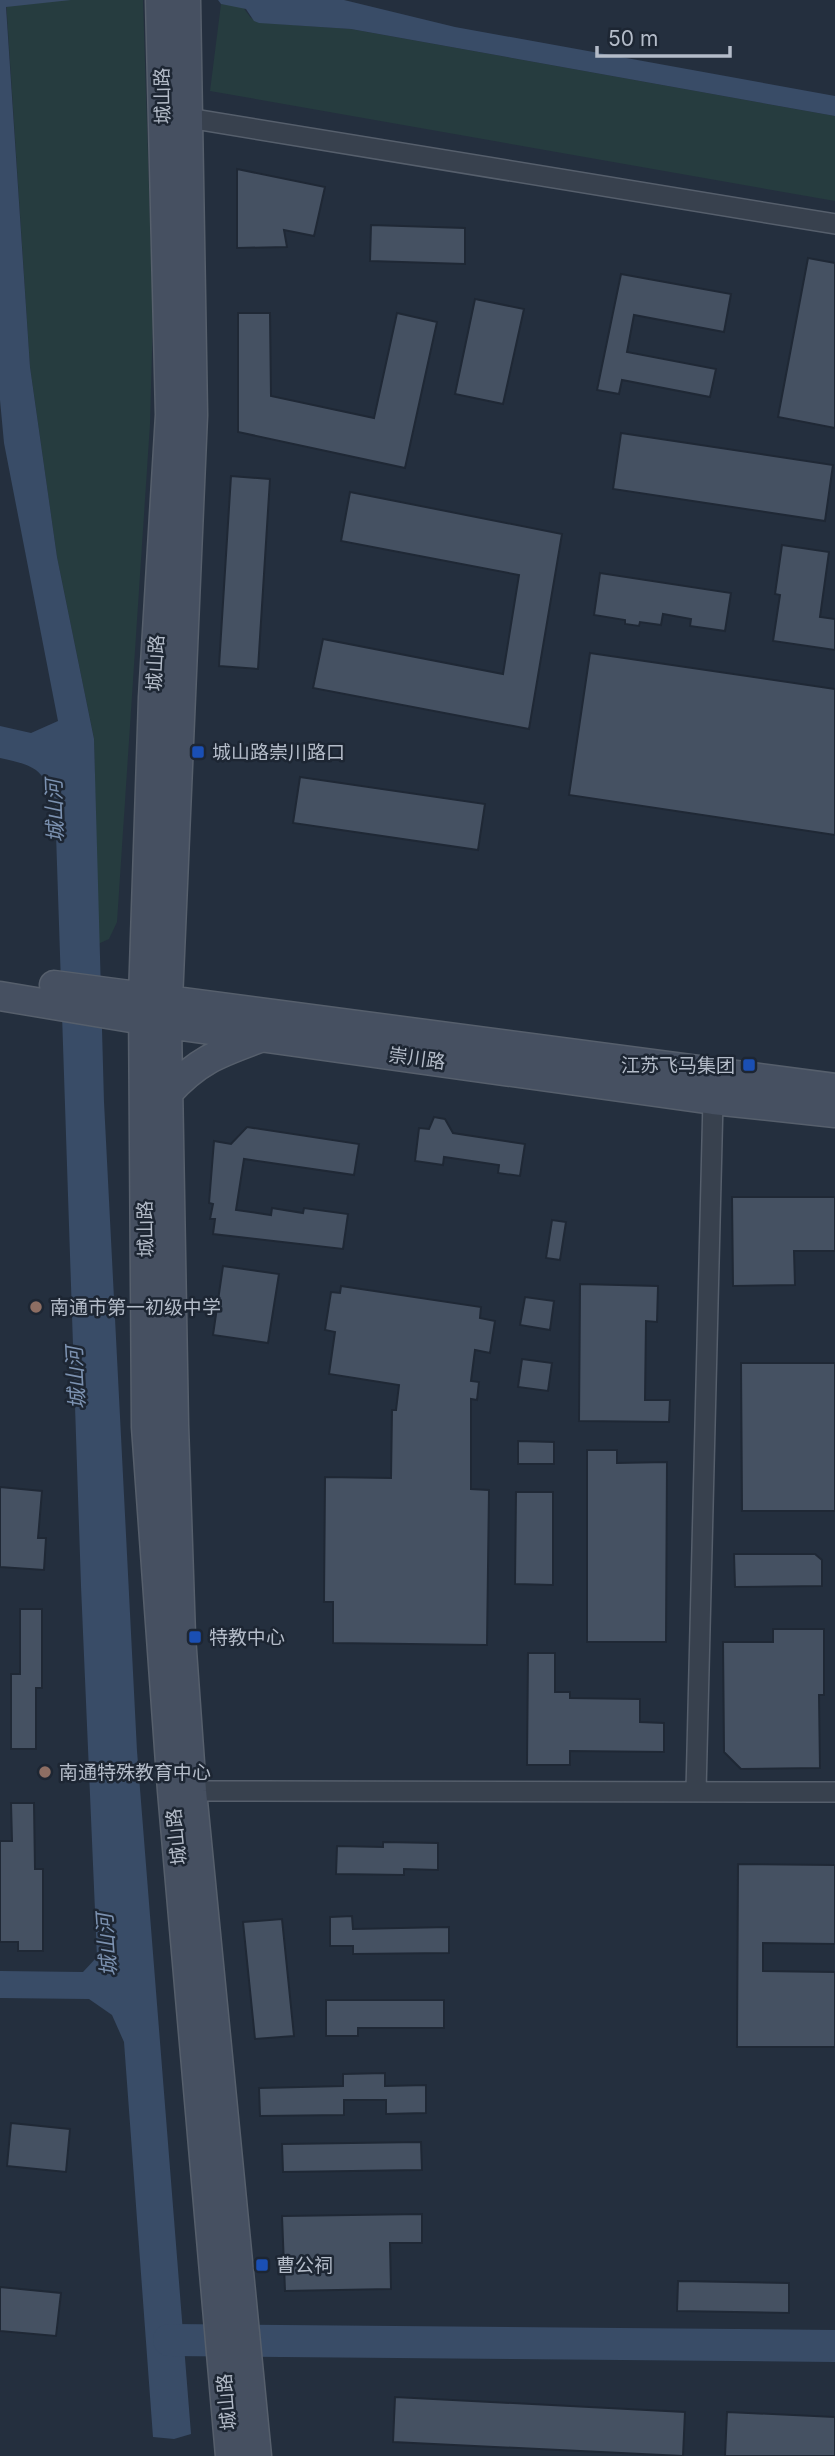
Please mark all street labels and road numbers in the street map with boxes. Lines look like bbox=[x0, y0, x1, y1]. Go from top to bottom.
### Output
street label: 城山路 bbox=[151, 67, 174, 125]
street label: 城山路 bbox=[143, 634, 168, 692]
street label: 崇川路 bbox=[387, 1043, 447, 1074]
street label: 城山路 bbox=[134, 1200, 157, 1258]
street label: 城山路 bbox=[162, 1807, 191, 1867]
street label: 城山路 bbox=[213, 2373, 240, 2431]

